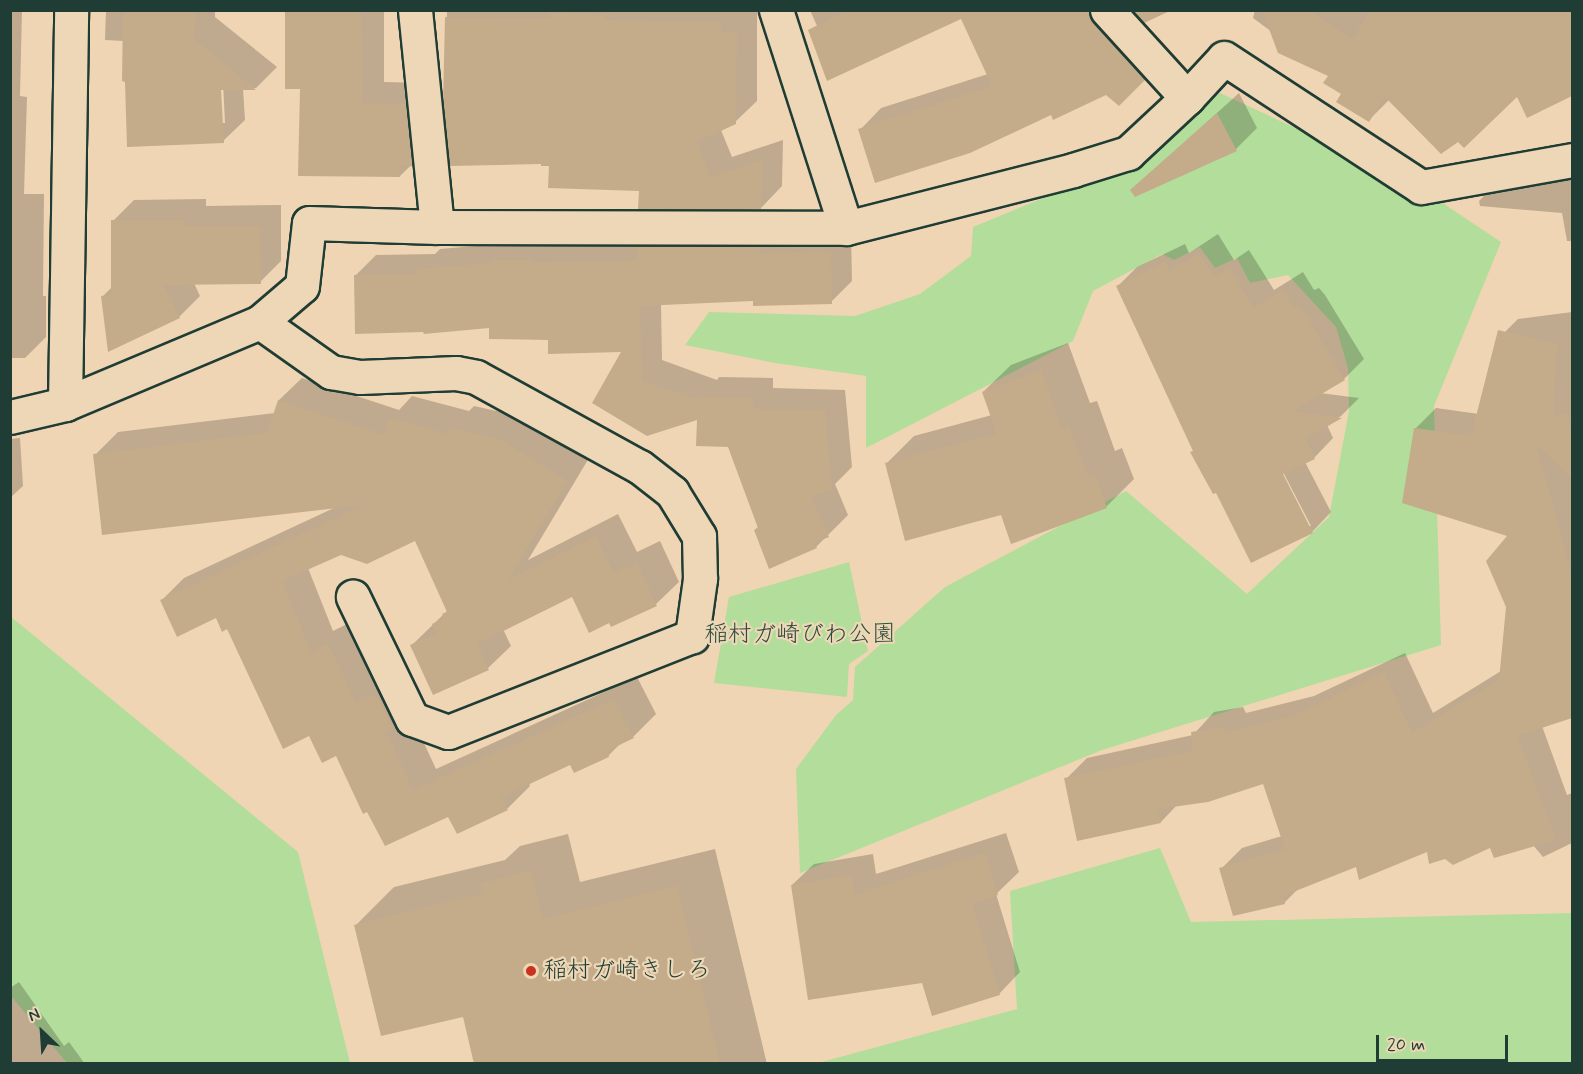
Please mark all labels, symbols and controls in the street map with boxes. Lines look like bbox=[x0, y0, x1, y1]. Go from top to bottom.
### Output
park label: 稲村ガ崎びわ公園 bbox=[704, 621, 896, 649]
place label: 稲村ガ崎きしろ bbox=[543, 957, 711, 985]
marker: 稲村ガ崎きしろ bbox=[524, 964, 538, 978]
north arrow bbox=[12, 1002, 72, 1062]
text: N bbox=[25, 1003, 43, 1027]
scale bar bbox=[1379, 1023, 1511, 1061]
text: 20 m bbox=[1387, 1033, 1425, 1057]

